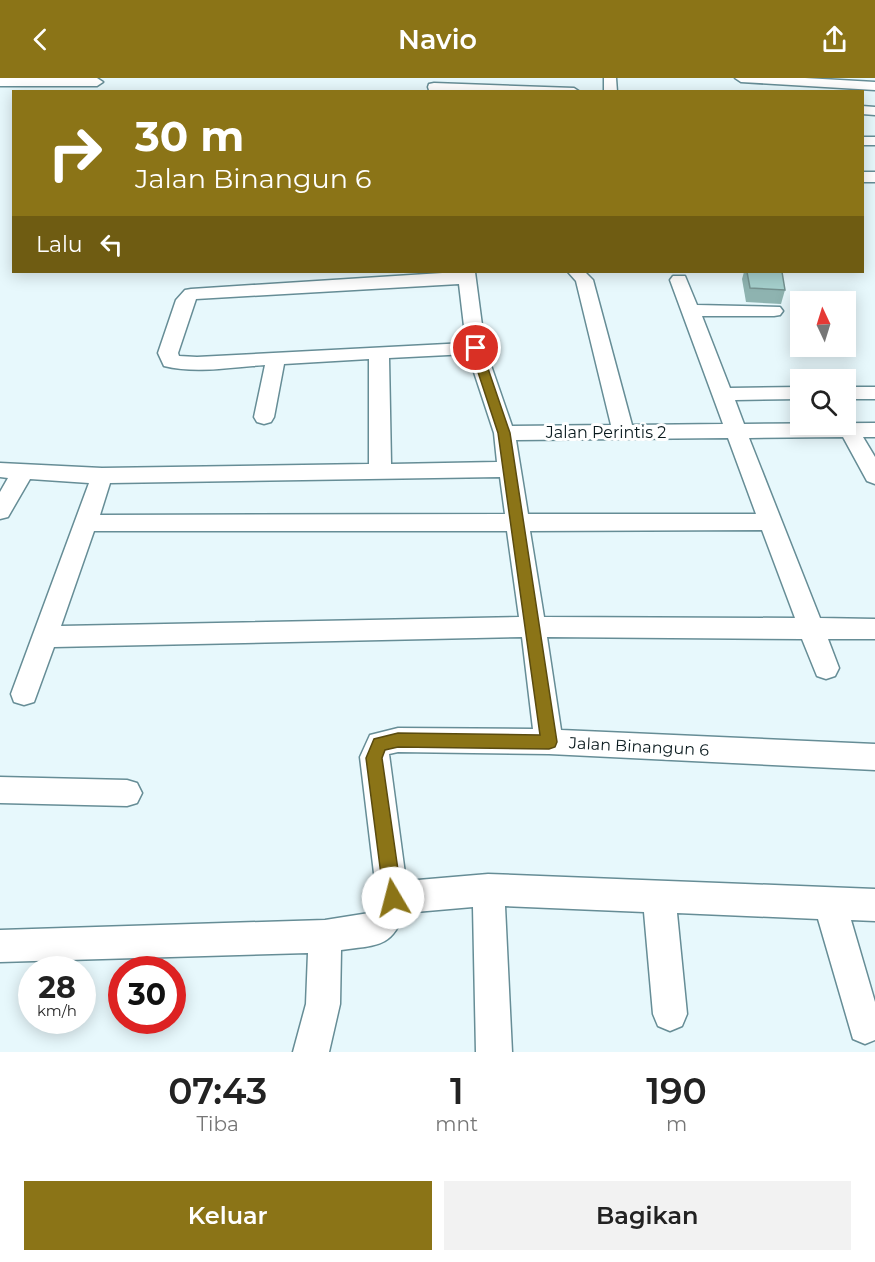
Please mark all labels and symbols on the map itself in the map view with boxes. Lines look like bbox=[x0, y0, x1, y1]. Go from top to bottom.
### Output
north arrow bbox=[790, 291, 856, 357]
pin bbox=[450, 322, 501, 373]
street label: Jalan Perintis 2 bbox=[545, 423, 666, 442]
street label: Jalan Binangun 6 bbox=[568, 733, 710, 760]
position arrow bbox=[361, 866, 425, 930]
speed limit sign: 30 bbox=[108, 956, 186, 1034]

